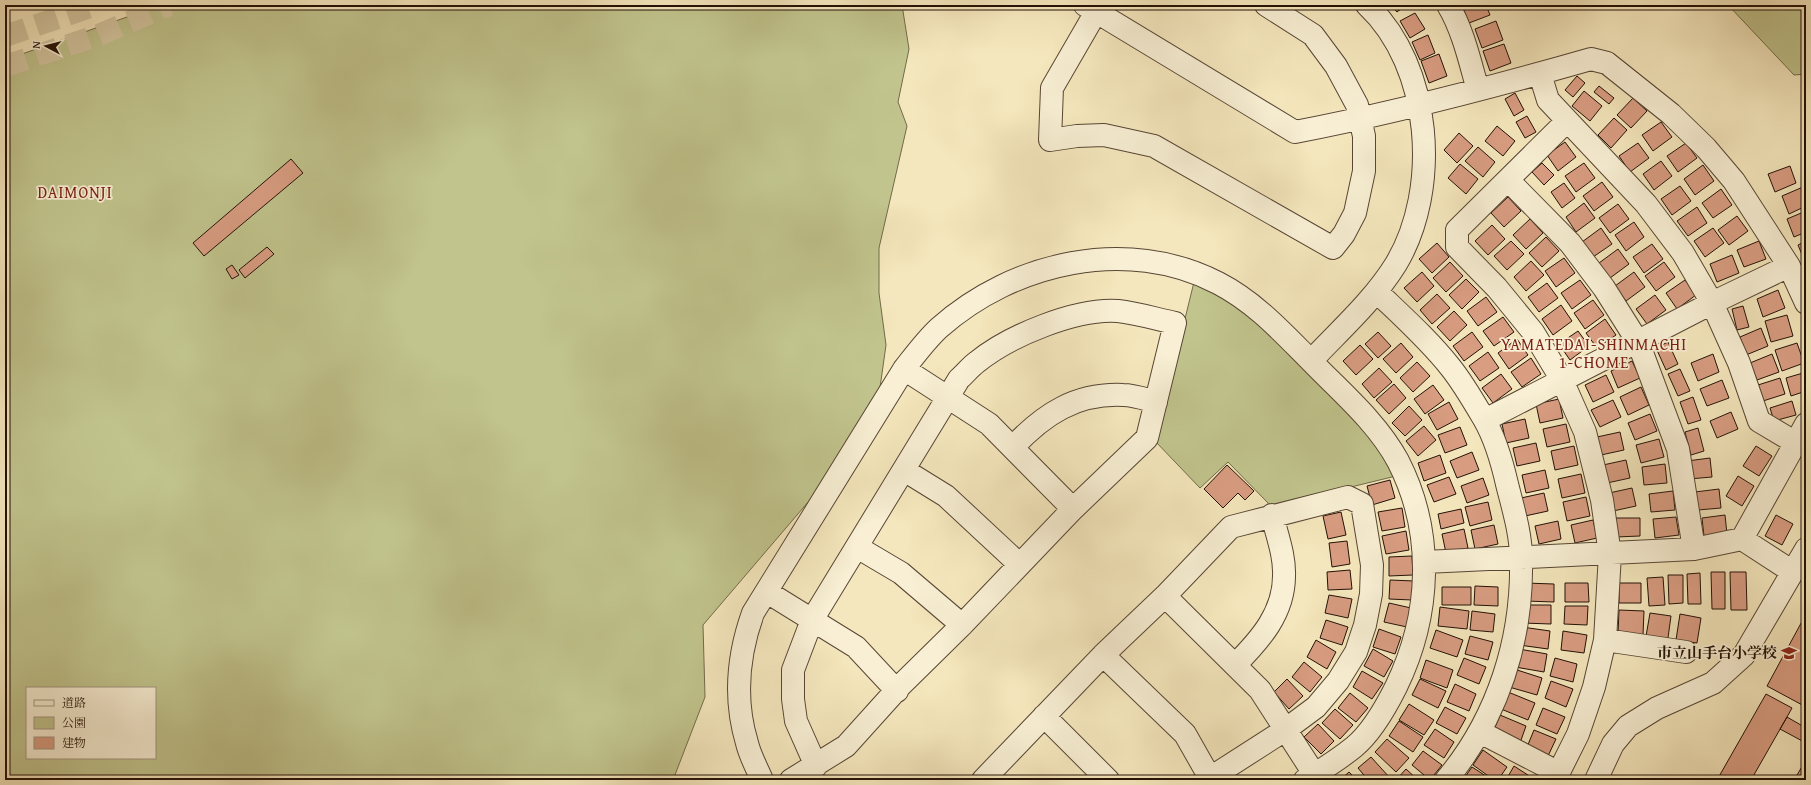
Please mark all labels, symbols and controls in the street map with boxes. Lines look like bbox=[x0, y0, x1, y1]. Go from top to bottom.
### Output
north arrow bbox=[26, 26, 66, 66]
text: N bbox=[28, 40, 45, 49]
district label: DAIMONJI bbox=[37, 180, 113, 204]
district label: YAMATEDAI-SHINMACHI 1-CHOME bbox=[1501, 332, 1687, 374]
place label: 市立山手台小学校 bbox=[1657, 642, 1777, 663]
school or university icon: 市立山手台小学校 bbox=[1780, 644, 1798, 662]
legend bbox=[26, 687, 156, 759]
text: 道路 bbox=[62, 694, 86, 711]
text: 公園 bbox=[62, 714, 86, 731]
text: 建物 bbox=[62, 734, 86, 751]

